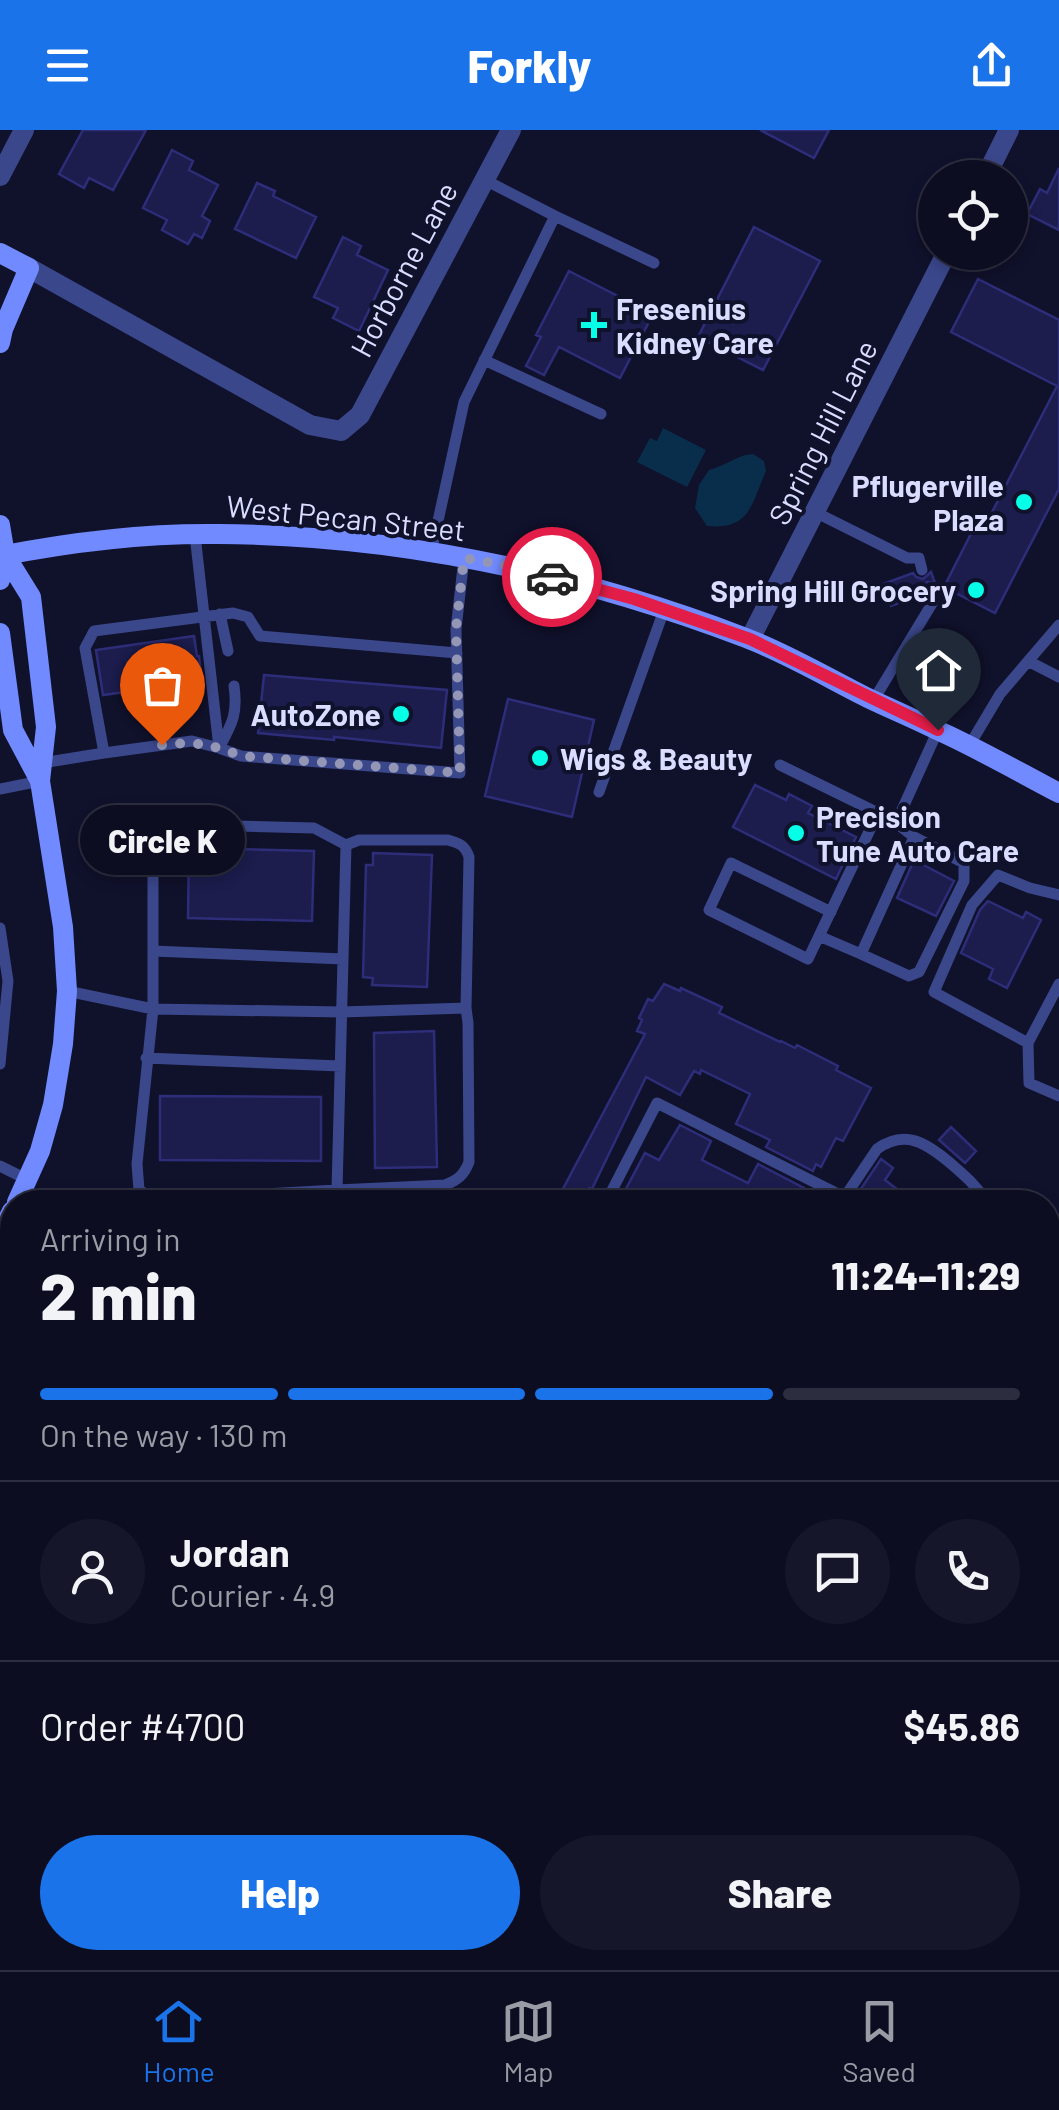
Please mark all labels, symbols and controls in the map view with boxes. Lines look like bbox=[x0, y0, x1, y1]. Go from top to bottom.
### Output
icon: menu bbox=[40, 38, 95, 93]
text: Forkly bbox=[468, 38, 591, 92]
icon: share bbox=[964, 38, 1019, 93]
map controls bbox=[918, 160, 1028, 270]
button: locate bbox=[918, 160, 1028, 270]
street label: Horborne Lane bbox=[342, 176, 464, 362]
place label: Fresenius Kidney Care bbox=[616, 290, 774, 360]
marker: Fresenius Kidney Care bbox=[581, 312, 607, 338]
street label: Spring Hill Lane bbox=[760, 334, 884, 530]
place label: Pflugerville Plaza bbox=[852, 467, 1004, 537]
street label: West Pecan Street bbox=[225, 487, 467, 547]
marker: Pflugerville Plaza bbox=[1013, 491, 1035, 513]
courier bbox=[502, 527, 602, 627]
icon: car bbox=[525, 550, 580, 605]
place label: Spring Hill Grocery bbox=[710, 572, 956, 608]
marker: Spring Hill Grocery bbox=[965, 579, 987, 601]
pin bbox=[896, 628, 981, 731]
pin bbox=[120, 643, 205, 746]
icon: home bbox=[911, 643, 966, 698]
icon: bag bbox=[135, 658, 190, 713]
place label: AutoZone bbox=[251, 696, 381, 732]
marker: AutoZone bbox=[390, 703, 412, 725]
place label: Wigs & Beauty bbox=[560, 740, 752, 776]
marker: Wigs & Beauty bbox=[529, 747, 551, 769]
place label: Precision Tune Auto Care bbox=[816, 798, 1019, 868]
callout: Circle K bbox=[80, 805, 244, 875]
text: Circle K bbox=[108, 821, 217, 859]
marker: Precision Tune Auto Care bbox=[785, 822, 807, 844]
text: Arriving in bbox=[40, 1219, 180, 1257]
text: 11:24–11:29 bbox=[831, 1252, 1020, 1298]
text: 2 min bbox=[40, 1255, 197, 1333]
text: On the way · 130 m bbox=[40, 1415, 287, 1453]
button: person bbox=[40, 1519, 145, 1624]
button: chat bbox=[785, 1519, 890, 1624]
button: phone bbox=[915, 1519, 1020, 1624]
text: Jordan bbox=[170, 1529, 290, 1575]
text: Courier · 4.9 bbox=[170, 1575, 335, 1613]
text: Order #4700 bbox=[40, 1703, 245, 1749]
text: $45.86 bbox=[904, 1703, 1020, 1749]
button: Help bbox=[40, 1835, 520, 1950]
button: Share bbox=[540, 1835, 1020, 1950]
tab: Home bbox=[143, 1994, 215, 2088]
tab: Map bbox=[501, 1994, 556, 2088]
tab: Saved bbox=[842, 1994, 916, 2088]

